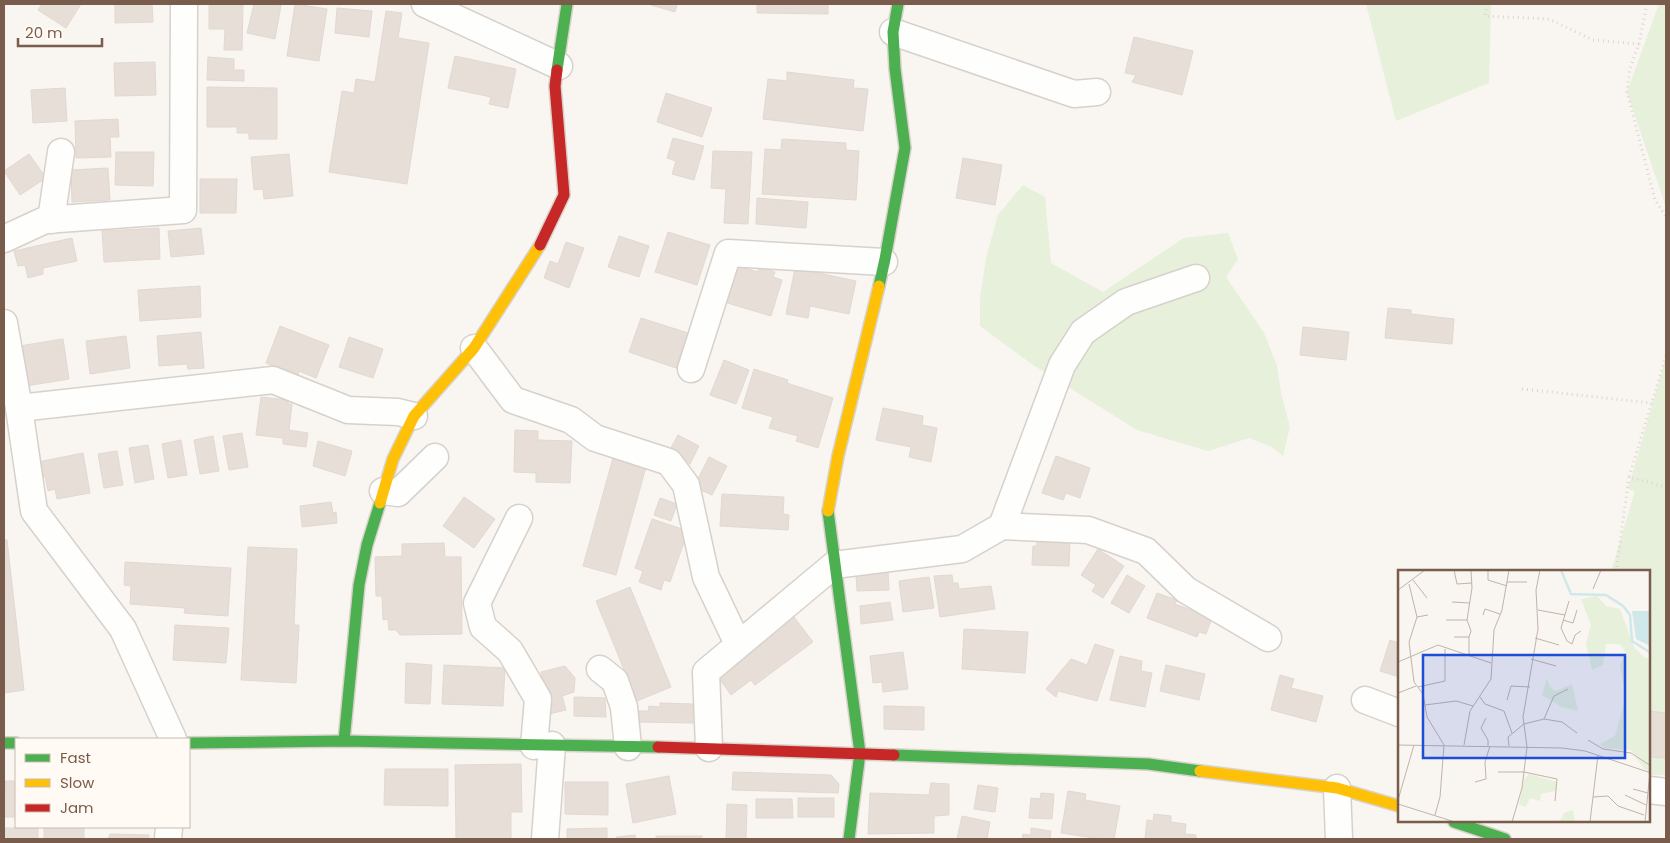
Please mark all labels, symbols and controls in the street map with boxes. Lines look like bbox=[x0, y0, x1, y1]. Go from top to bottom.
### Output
scale bar bbox=[18, 15, 101, 47]
text: 20 m bbox=[25, 22, 63, 43]
inset map bbox=[1398, 570, 1650, 823]
legend bbox=[15, 738, 190, 828]
text: Fast bbox=[60, 747, 91, 768]
text: Slow bbox=[60, 772, 95, 793]
text: Jam bbox=[60, 797, 94, 818]

